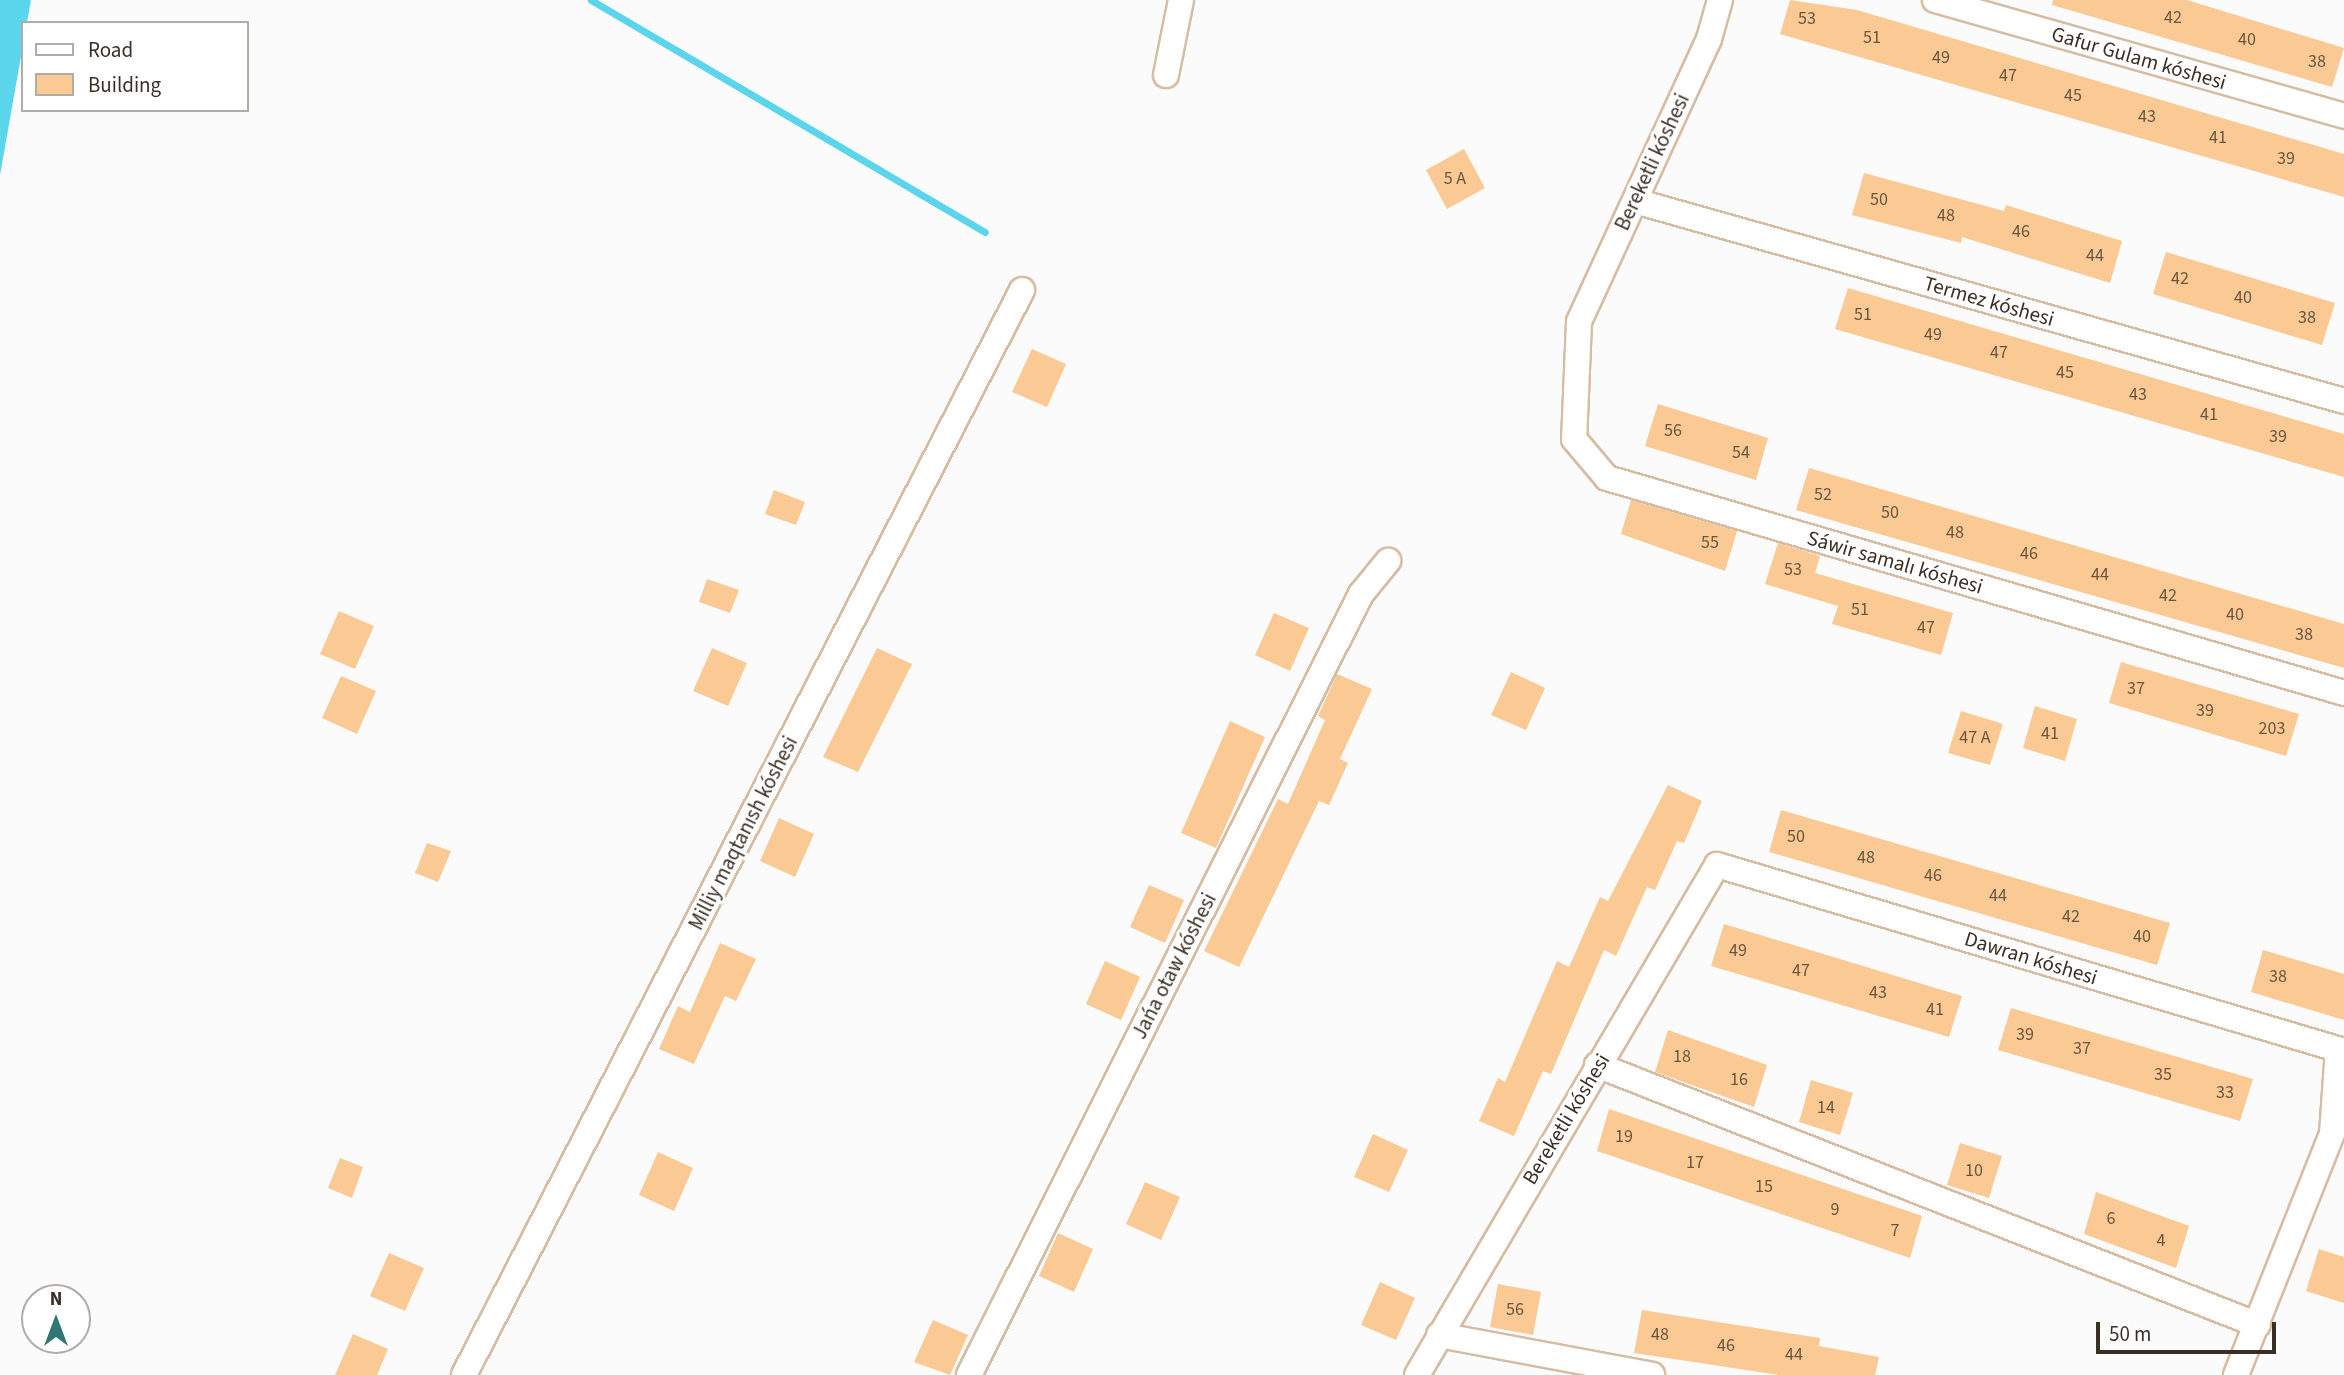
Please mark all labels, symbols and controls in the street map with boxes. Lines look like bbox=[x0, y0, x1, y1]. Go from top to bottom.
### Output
house number: 42 bbox=[2164, 7, 2182, 29]
house number: 53 bbox=[1798, 8, 1816, 30]
legend bbox=[21, 21, 248, 112]
street label: Gafur Gulam kóshesi bbox=[2049, 21, 2229, 95]
house number: 51 bbox=[1863, 27, 1881, 49]
house number: 40 bbox=[2238, 29, 2256, 51]
text: Road bbox=[88, 35, 133, 65]
house number: 49 bbox=[1932, 47, 1950, 69]
house number: 38 bbox=[2308, 51, 2326, 73]
house number: 47 bbox=[1999, 65, 2017, 87]
text: Building bbox=[88, 70, 161, 100]
house number: 45 bbox=[2064, 85, 2082, 107]
street label: Bereketli kóshesi bbox=[1609, 89, 1695, 235]
house number: 43 bbox=[2138, 106, 2156, 128]
house number: 41 bbox=[2209, 127, 2227, 149]
house number: 39 bbox=[2277, 148, 2295, 170]
house number: 5 А bbox=[1444, 168, 1466, 190]
house number: 50 bbox=[1870, 189, 1888, 211]
house number: 48 bbox=[1937, 205, 1955, 227]
house number: 46 bbox=[2012, 221, 2030, 243]
house number: 44 bbox=[2086, 245, 2104, 267]
house number: 42 bbox=[2171, 268, 2189, 290]
street label: Termez kóshesi bbox=[1921, 270, 2057, 332]
house number: 40 bbox=[2234, 287, 2252, 309]
house number: 51 bbox=[1854, 304, 1872, 326]
house number: 38 bbox=[2298, 307, 2316, 329]
house number: 49 bbox=[1924, 324, 1942, 346]
house number: 47 bbox=[1990, 342, 2008, 364]
house number: 45 bbox=[2056, 362, 2074, 384]
house number: 43 bbox=[2129, 384, 2147, 406]
house number: 41 bbox=[2200, 404, 2218, 426]
house number: 56 bbox=[1664, 420, 1682, 442]
house number: 39 bbox=[2269, 426, 2287, 448]
house number: 54 bbox=[1732, 442, 1750, 464]
house number: 52 bbox=[1814, 484, 1832, 506]
house number: 50 bbox=[1881, 502, 1899, 524]
house number: 48 bbox=[1946, 522, 1964, 544]
street label: Sáwir samalı kóshesi bbox=[1804, 525, 1986, 599]
house number: 55 bbox=[1701, 532, 1719, 554]
house number: 46 bbox=[2020, 543, 2038, 565]
house number: 53 bbox=[1784, 559, 1802, 581]
house number: 44 bbox=[2091, 564, 2109, 586]
house number: 42 bbox=[2159, 585, 2177, 607]
house number: 51 bbox=[1851, 599, 1869, 621]
house number: 40 bbox=[2226, 604, 2244, 626]
house number: 47 bbox=[1917, 617, 1935, 639]
house number: 38 bbox=[2295, 624, 2313, 646]
house number: 37 bbox=[2127, 678, 2145, 700]
house number: 39 bbox=[2196, 700, 2214, 722]
house number: 203 bbox=[2259, 718, 2285, 740]
house number: 41 bbox=[2041, 723, 2059, 745]
house number: 47 А bbox=[1959, 727, 1991, 749]
street label: Milliy maqtanısh kóshesi bbox=[683, 732, 803, 934]
house number: 50 bbox=[1787, 826, 1805, 848]
house number: 48 bbox=[1857, 847, 1875, 869]
house number: 46 bbox=[1924, 865, 1942, 887]
house number: 44 bbox=[1989, 885, 2007, 907]
street label: Jańa otaw kóshesi bbox=[1126, 889, 1222, 1043]
house number: 42 bbox=[2062, 906, 2080, 928]
street label: Dawran kóshesi bbox=[1962, 926, 2100, 990]
house number: 40 bbox=[2133, 926, 2151, 948]
house number: 49 bbox=[1729, 940, 1747, 962]
house number: 47 bbox=[1792, 960, 1810, 982]
house number: 38 bbox=[2269, 966, 2287, 988]
house number: 43 bbox=[1869, 982, 1887, 1004]
house number: 41 bbox=[1926, 999, 1944, 1021]
house number: 39 bbox=[2016, 1024, 2034, 1046]
house number: 37 bbox=[2073, 1038, 2091, 1060]
house number: 18 bbox=[1673, 1046, 1691, 1068]
street label: Bereketli kóshesi bbox=[1517, 1049, 1615, 1189]
house number: 35 bbox=[2154, 1064, 2172, 1086]
house number: 16 bbox=[1730, 1069, 1748, 1091]
house number: 33 bbox=[2216, 1082, 2234, 1104]
house number: 14 bbox=[1817, 1097, 1835, 1119]
house number: 19 bbox=[1615, 1126, 1633, 1148]
house number: 17 bbox=[1686, 1152, 1704, 1174]
house number: 10 bbox=[1965, 1160, 1983, 1182]
house number: 15 bbox=[1755, 1176, 1773, 1198]
house number: 9 bbox=[1831, 1199, 1839, 1221]
house number: 6 bbox=[2107, 1208, 2115, 1230]
house number: 7 bbox=[1891, 1220, 1899, 1242]
house number: 4 bbox=[2157, 1230, 2165, 1252]
north arrow bbox=[21, 1284, 91, 1354]
text: N bbox=[50, 1286, 62, 1313]
house number: 56 bbox=[1506, 1299, 1524, 1321]
scale bar bbox=[2099, 1308, 2279, 1352]
text: 50 m bbox=[2109, 1319, 2151, 1349]
house number: 48 bbox=[1651, 1324, 1669, 1346]
house number: 46 bbox=[1717, 1335, 1735, 1357]
house number: 44 bbox=[1785, 1344, 1803, 1366]

